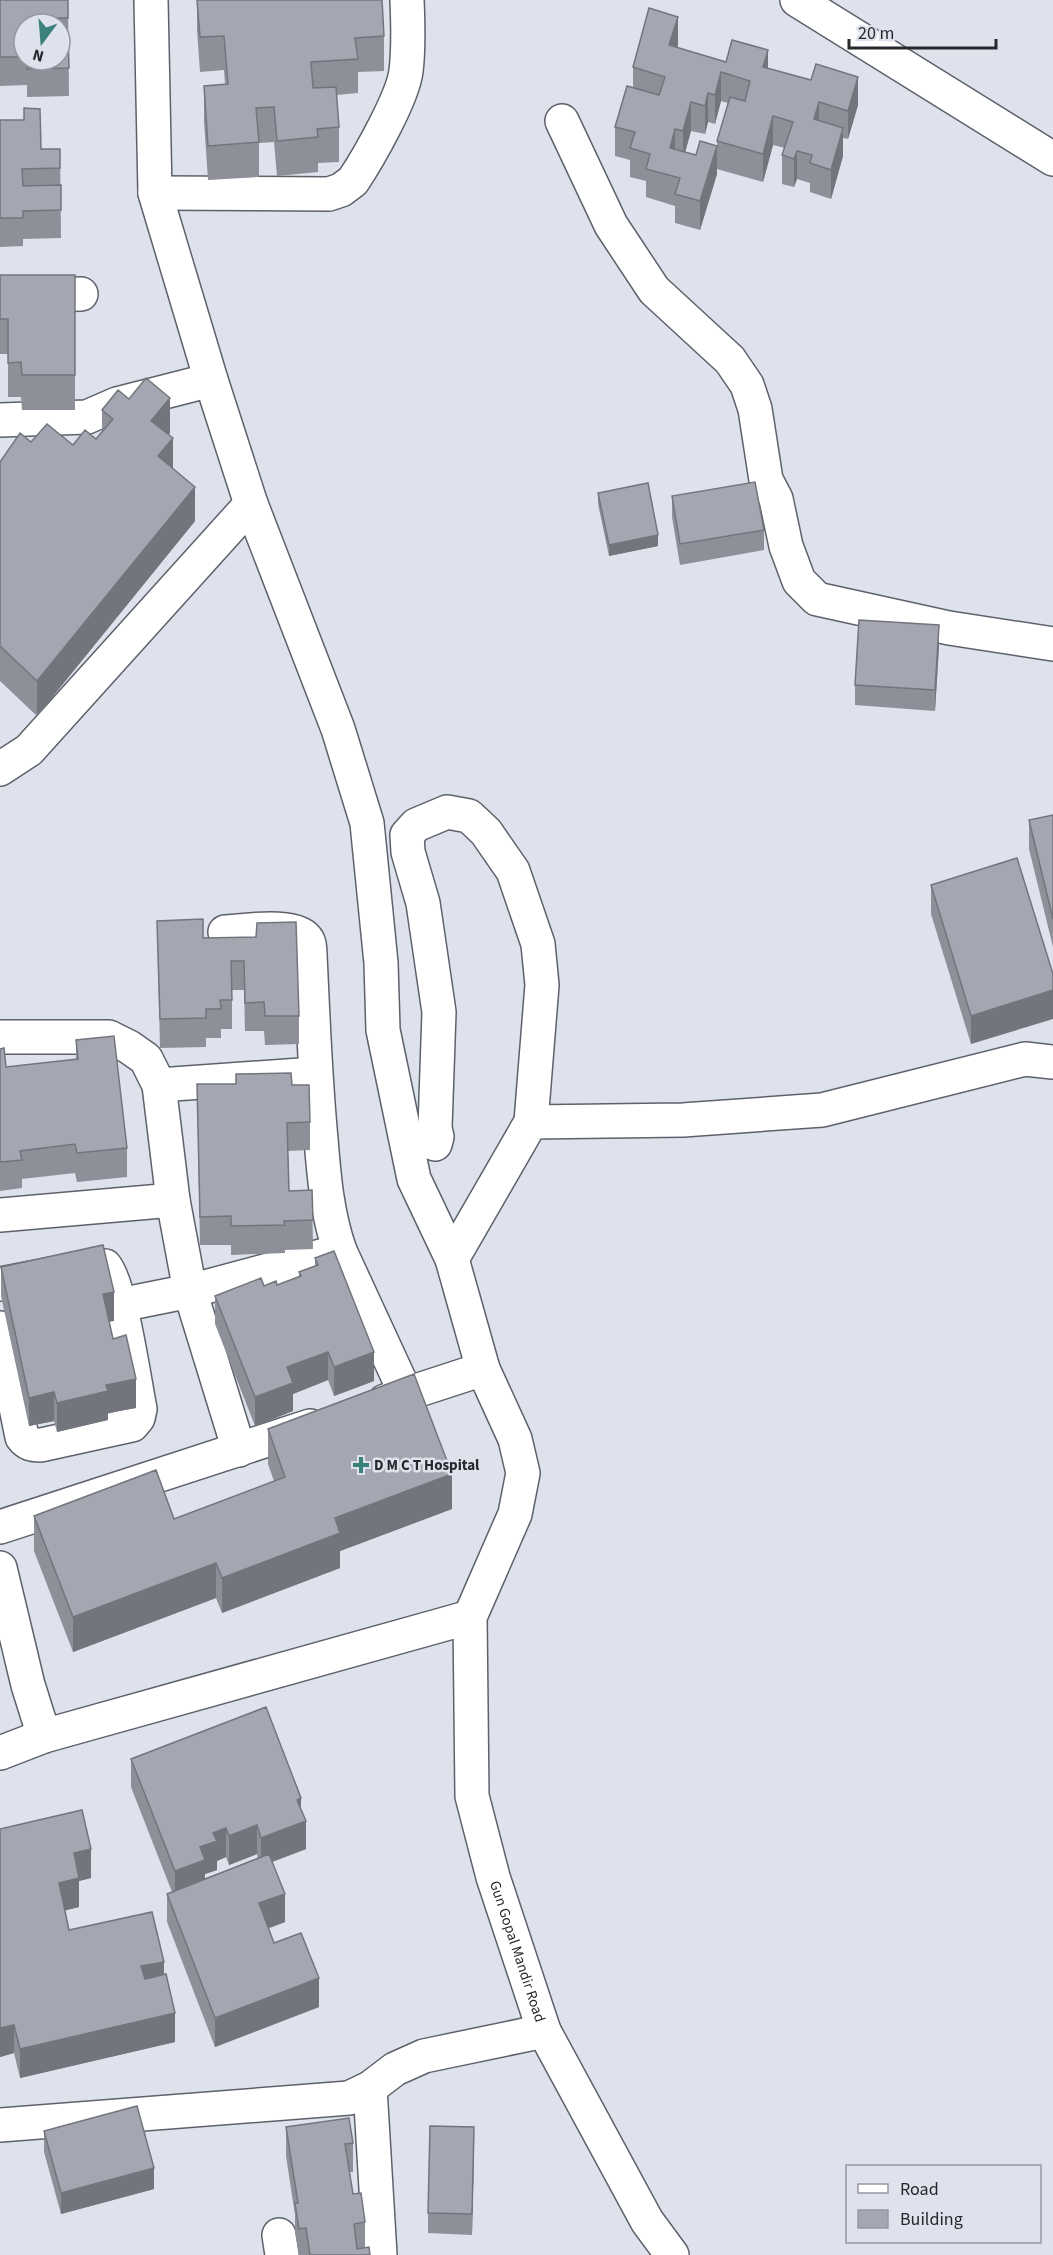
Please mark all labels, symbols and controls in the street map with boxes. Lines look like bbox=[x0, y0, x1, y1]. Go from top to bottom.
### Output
north arrow bbox=[12, 12, 72, 72]
scale bar bbox=[849, 12, 996, 50]
text: 20 m bbox=[858, 21, 894, 46]
text: N bbox=[30, 43, 46, 67]
place label: D M C T Hospital bbox=[374, 1455, 480, 1476]
marker: D M C T Hospital bbox=[352, 1456, 370, 1474]
street label: Gun Gopal Mandir Road bbox=[484, 1878, 550, 2025]
legend bbox=[846, 2165, 1041, 2243]
text: Road bbox=[900, 2177, 939, 2202]
text: Building bbox=[900, 2207, 963, 2232]

